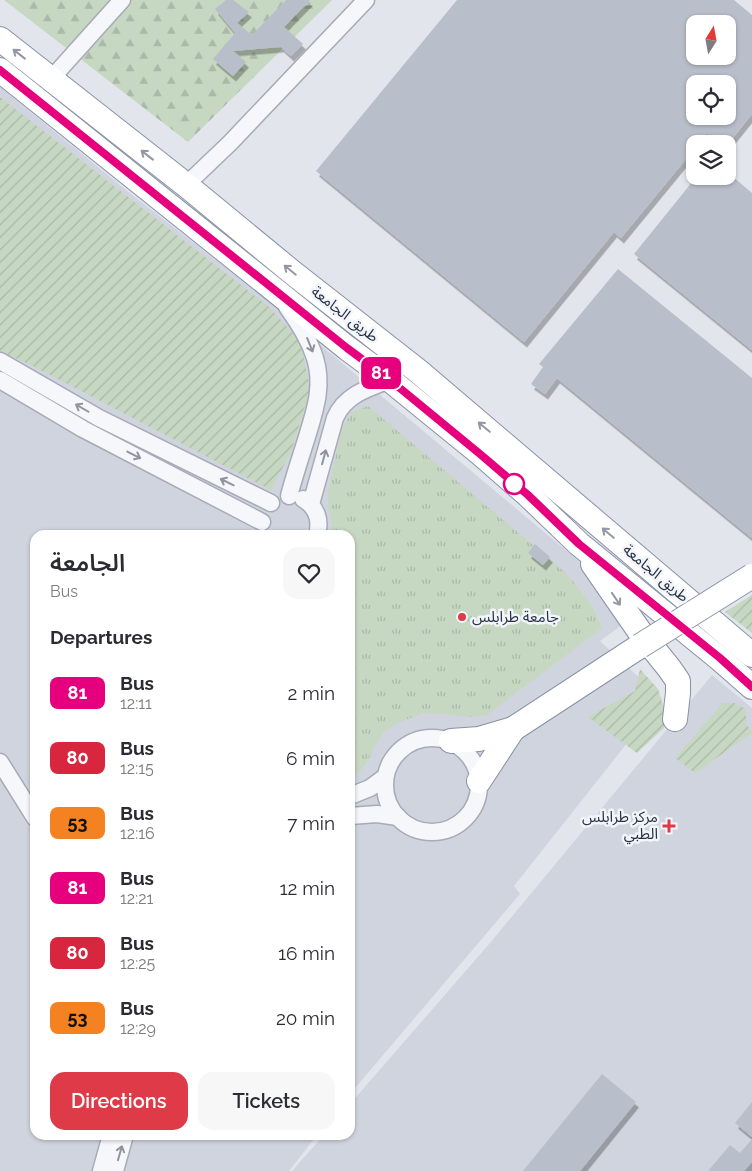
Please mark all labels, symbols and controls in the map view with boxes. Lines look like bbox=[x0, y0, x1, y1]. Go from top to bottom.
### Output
north arrow bbox=[686, 15, 736, 65]
map controls bbox=[686, 15, 736, 185]
one-way arrow bbox=[13, 49, 26, 60]
button: locate bbox=[686, 75, 736, 125]
button: layers bbox=[686, 135, 736, 185]
one-way arrow bbox=[141, 149, 154, 160]
one-way arrow bbox=[284, 265, 297, 276]
street label: طريق الجامعة bbox=[307, 282, 382, 347]
one-way arrow bbox=[306, 337, 315, 352]
line badge: 81 bbox=[358, 357, 404, 389]
text: 81 bbox=[371, 362, 391, 383]
one-way arrow bbox=[75, 403, 90, 413]
one-way arrow bbox=[478, 422, 491, 433]
one-way arrow bbox=[320, 449, 329, 465]
one-way arrow bbox=[126, 451, 141, 460]
unlabelled marker bbox=[503, 473, 525, 495]
one-way arrow bbox=[220, 477, 235, 486]
one-way arrow bbox=[602, 527, 615, 538]
street label: طريق الجامعة bbox=[619, 540, 693, 607]
button: heart bbox=[283, 547, 335, 599]
text: الجامعة bbox=[50, 548, 125, 577]
text: Bus bbox=[50, 582, 78, 601]
one-way arrow bbox=[611, 591, 621, 605]
place label: جامعة طرابلس bbox=[472, 608, 559, 626]
marker: جامعة طرابلس bbox=[456, 611, 468, 623]
text: Departures bbox=[50, 626, 152, 648]
text: Bus bbox=[120, 672, 154, 694]
text: 81 bbox=[68, 682, 87, 703]
text: 2 min bbox=[288, 682, 335, 704]
text: 12:11 bbox=[120, 694, 152, 713]
text: Bus bbox=[120, 737, 154, 759]
text: 80 bbox=[67, 747, 88, 768]
text: 6 min bbox=[286, 747, 335, 769]
text: 12:15 bbox=[120, 759, 154, 778]
text: Bus bbox=[120, 802, 154, 824]
place label: مركز طرابلس الطبي bbox=[582, 808, 658, 845]
text: 53 bbox=[67, 812, 88, 833]
text: 7 min bbox=[287, 812, 335, 834]
marker: مركز طرابلس الطبي bbox=[662, 819, 676, 833]
text: 12:16 bbox=[120, 824, 155, 843]
text: Bus bbox=[120, 867, 154, 889]
text: 81 bbox=[68, 877, 87, 898]
text: 12 min bbox=[279, 877, 335, 899]
text: 12:21 bbox=[120, 889, 153, 908]
text: Bus bbox=[120, 932, 154, 954]
text: 80 bbox=[67, 942, 88, 963]
text: 16 min bbox=[278, 942, 335, 964]
text: 12:25 bbox=[120, 954, 155, 973]
text: Bus bbox=[120, 997, 154, 1019]
text: 53 bbox=[67, 1007, 88, 1028]
text: 20 min bbox=[276, 1007, 335, 1029]
text: 12:29 bbox=[120, 1019, 156, 1038]
button: Directions bbox=[50, 1072, 188, 1130]
button: Tickets bbox=[198, 1072, 335, 1130]
one-way arrow bbox=[115, 1145, 125, 1161]

